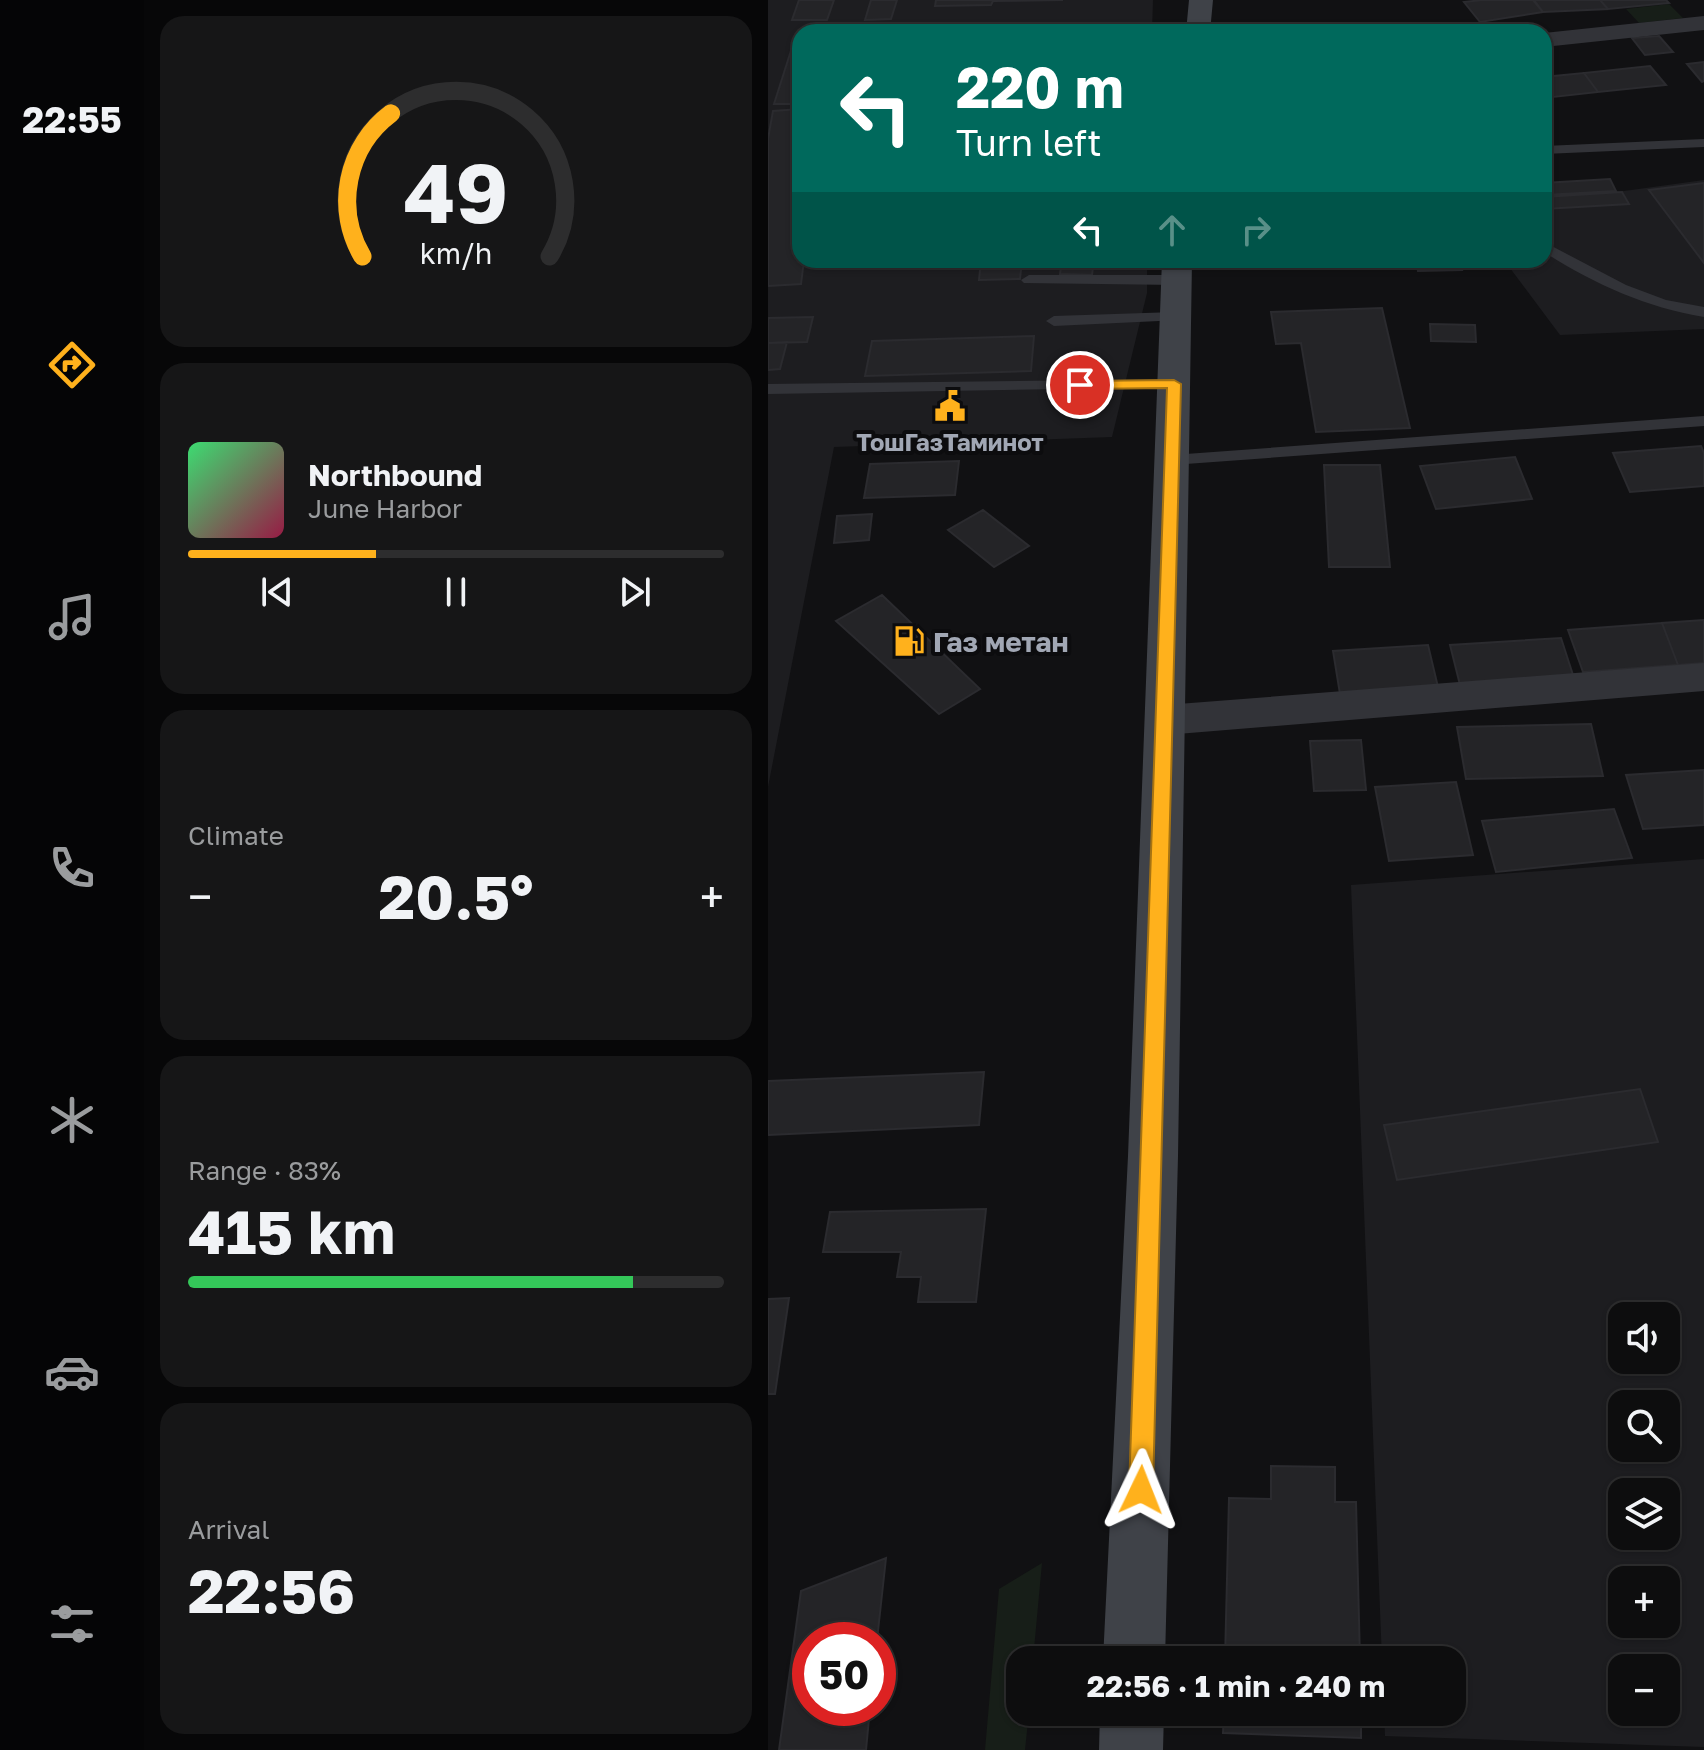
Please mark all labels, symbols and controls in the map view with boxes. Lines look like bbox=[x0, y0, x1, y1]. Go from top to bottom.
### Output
text: 220 m bbox=[956, 53, 1124, 120]
icon: left bbox=[824, 56, 928, 160]
text: 22:55 bbox=[22, 98, 122, 141]
text: Turn left bbox=[956, 121, 1102, 164]
text: 49 bbox=[404, 141, 508, 241]
icon: left bbox=[1066, 208, 1110, 252]
icon: ahead bbox=[1150, 208, 1194, 252]
icon: right bbox=[1234, 208, 1278, 252]
text: km/h bbox=[420, 237, 492, 271]
icon: directions bbox=[44, 337, 100, 393]
pin bbox=[1046, 351, 1114, 419]
icon: arrive bbox=[1058, 363, 1102, 407]
public building icon: ТошГазТаминот bbox=[933, 389, 967, 423]
place label: ТошГазТаминот bbox=[856, 427, 1044, 456]
text: Northbound bbox=[308, 457, 482, 493]
text: June Harbor bbox=[308, 493, 462, 524]
icon: previous bbox=[255, 570, 299, 614]
icon: pause bbox=[434, 570, 478, 614]
icon: next bbox=[613, 570, 657, 614]
icon: music bbox=[44, 589, 100, 645]
fuel station icon: Газ метан bbox=[892, 624, 926, 658]
place label: Газ метан bbox=[933, 625, 1069, 658]
text: Climate bbox=[188, 820, 284, 851]
icon: phone bbox=[44, 840, 100, 896]
text: 20.5° bbox=[379, 860, 533, 932]
text: − bbox=[188, 870, 212, 923]
text: + bbox=[700, 870, 724, 923]
icon: climate bbox=[44, 1092, 100, 1148]
text: Range · 83% bbox=[188, 1155, 341, 1186]
text: 415 km bbox=[188, 1195, 395, 1267]
map controls bbox=[1608, 1302, 1680, 1726]
button: sound bbox=[1608, 1302, 1680, 1374]
icon: car bbox=[44, 1344, 100, 1400]
button: search bbox=[1608, 1390, 1680, 1462]
position arrow bbox=[1099, 1448, 1183, 1532]
button: layers bbox=[1608, 1478, 1680, 1550]
text: Arrival bbox=[188, 1514, 269, 1545]
text: 22:56 bbox=[188, 1554, 355, 1626]
button: + bbox=[1608, 1566, 1680, 1638]
icon: filters bbox=[44, 1596, 100, 1652]
speed limit sign: 50 bbox=[792, 1622, 896, 1726]
button: − bbox=[1608, 1654, 1680, 1726]
text: 22:56 · 1 min · 240 m bbox=[1087, 1668, 1385, 1704]

